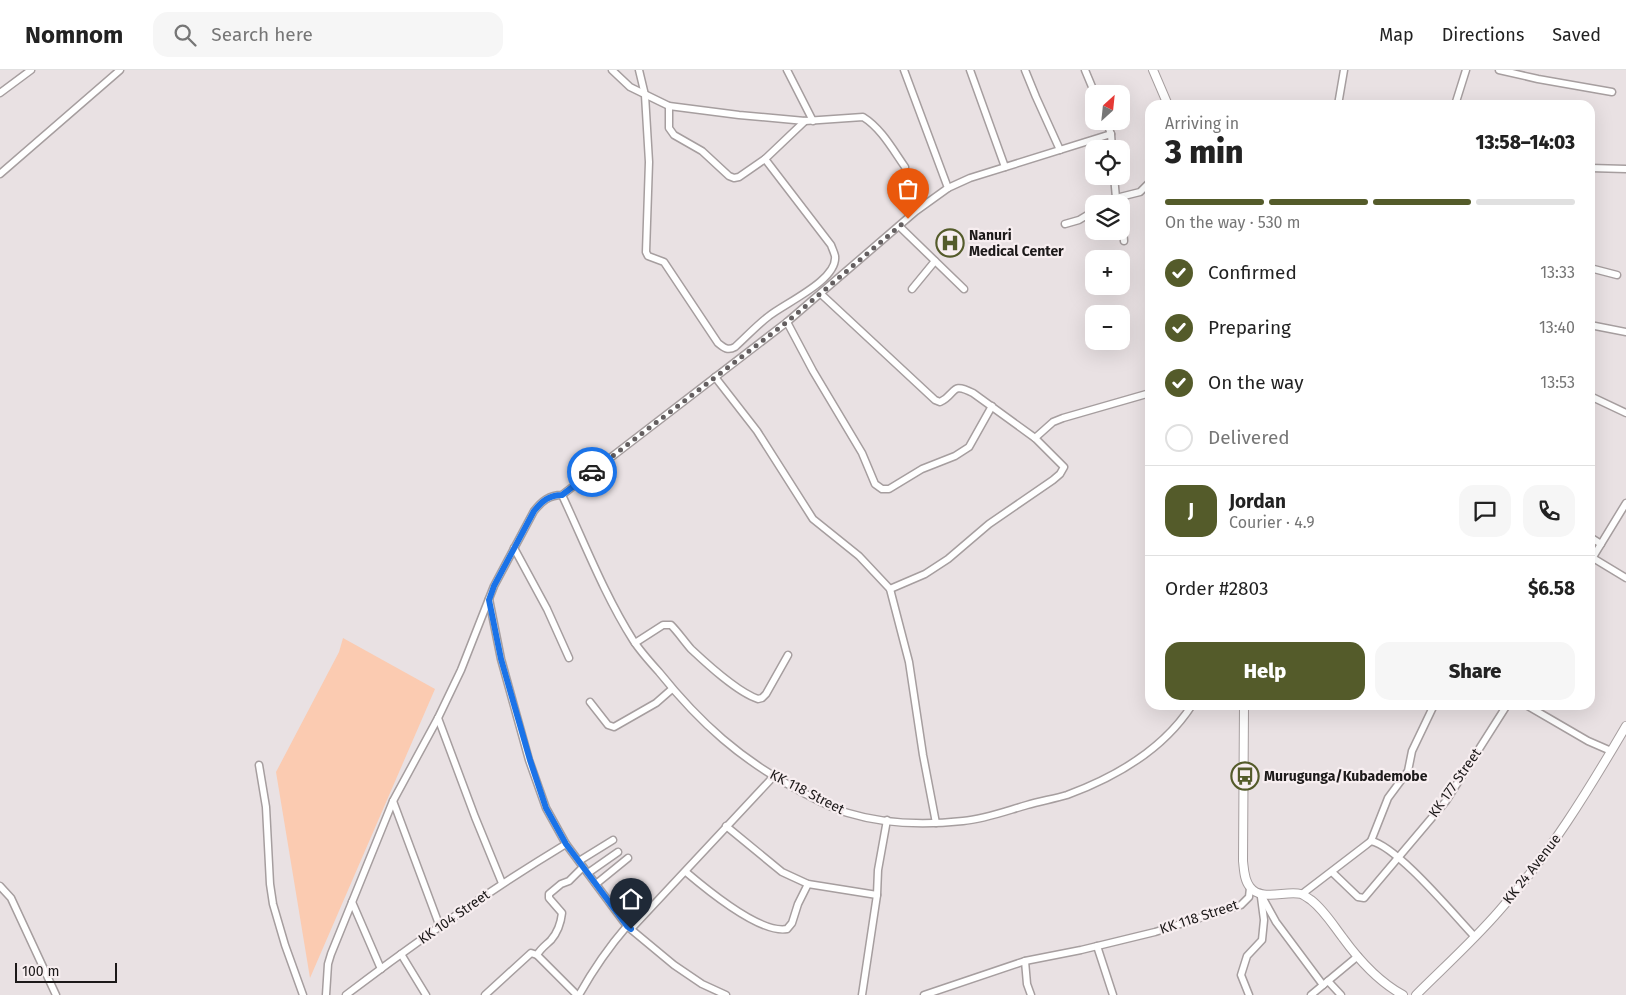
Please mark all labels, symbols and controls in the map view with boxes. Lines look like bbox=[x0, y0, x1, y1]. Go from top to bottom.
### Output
search box bbox=[153, 12, 503, 57]
text: Nomnom bbox=[25, 21, 123, 49]
icon: search bbox=[171, 21, 199, 49]
text: Search here bbox=[211, 23, 313, 46]
text: Map bbox=[1379, 24, 1414, 46]
text: Directions bbox=[1442, 24, 1524, 46]
text: Saved bbox=[1552, 24, 1601, 46]
north arrow bbox=[1085, 85, 1130, 130]
map controls bbox=[1085, 85, 1130, 350]
text: Arriving in bbox=[1165, 114, 1239, 133]
text: 13:58–14:03 bbox=[1476, 131, 1575, 154]
text: 3 min bbox=[1165, 133, 1243, 171]
button: locate bbox=[1085, 140, 1130, 185]
pin bbox=[887, 168, 929, 219]
icon: bag bbox=[894, 175, 922, 203]
button: layers bbox=[1085, 195, 1130, 240]
text: On the way · 530 m bbox=[1165, 213, 1301, 232]
place label: Nanuri Medical Center bbox=[969, 227, 1064, 260]
hospital icon: Nanuri Medical Center bbox=[935, 228, 965, 258]
button: + bbox=[1085, 250, 1130, 295]
icon: check bbox=[1165, 259, 1193, 287]
text: Confirmed bbox=[1208, 261, 1297, 284]
text: 13:33 bbox=[1540, 263, 1575, 282]
button: − bbox=[1085, 305, 1130, 350]
icon: check bbox=[1165, 314, 1193, 342]
text: Preparing bbox=[1208, 316, 1291, 339]
text: 13:40 bbox=[1539, 318, 1575, 337]
icon: check bbox=[1165, 369, 1193, 397]
text: On the way bbox=[1208, 371, 1304, 394]
text: 13:53 bbox=[1540, 373, 1575, 392]
text: Delivered bbox=[1208, 426, 1290, 449]
courier bbox=[567, 447, 617, 497]
icon: car bbox=[578, 458, 606, 486]
button: chat bbox=[1459, 485, 1511, 537]
button: phone bbox=[1523, 485, 1575, 537]
text: Jordan bbox=[1229, 490, 1286, 513]
text: J bbox=[1188, 499, 1194, 522]
text: Courier · 4.9 bbox=[1229, 513, 1315, 532]
text: Order #2803 bbox=[1165, 577, 1268, 600]
text: $6.58 bbox=[1528, 577, 1575, 600]
button: Help bbox=[1165, 642, 1365, 700]
button: Share bbox=[1375, 642, 1575, 700]
street label: KK 177 Street bbox=[1425, 744, 1486, 821]
bus stop icon: Murugunga/Kubademobe bbox=[1230, 761, 1260, 791]
street label: KK 118 Street bbox=[767, 766, 848, 819]
place label: Murugunga/Kubademobe bbox=[1264, 768, 1428, 785]
street label: KK 24 Avenue bbox=[1499, 831, 1565, 907]
pin bbox=[610, 878, 652, 929]
icon: home bbox=[617, 885, 645, 913]
street label: KK 104 Street bbox=[415, 886, 494, 948]
street label: KK 118 Street bbox=[1158, 896, 1241, 938]
scale bar bbox=[15, 960, 118, 983]
text: 100 m bbox=[22, 963, 59, 980]

